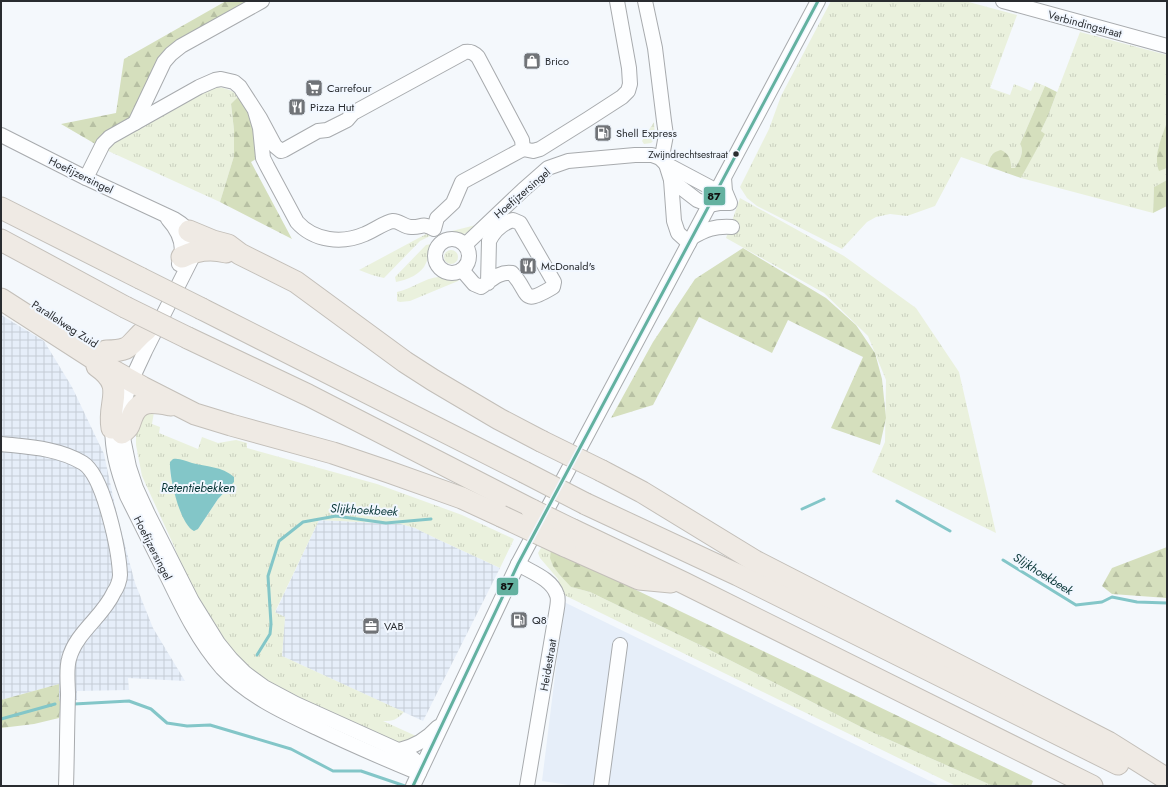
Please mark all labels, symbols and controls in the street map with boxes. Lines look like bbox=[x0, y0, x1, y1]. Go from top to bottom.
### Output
street label: Verbindingstraat bbox=[1046, 6, 1124, 42]
shop icon: Brico bbox=[522, 51, 542, 71]
place label: Brico bbox=[545, 53, 569, 69]
supermarket icon: Carrefour bbox=[304, 78, 324, 98]
place label: Carrefour bbox=[327, 80, 372, 96]
restaurant icon: Pizza Hut bbox=[287, 97, 307, 117]
place label: Pizza Hut bbox=[310, 99, 355, 115]
fuel station icon: Shell Express bbox=[593, 123, 613, 143]
place label: Shell Express bbox=[616, 125, 677, 141]
place label: Zwijndrechtsestraat bbox=[648, 147, 729, 162]
marker: Zwijndrechtsestraat bbox=[731, 149, 741, 159]
street label: Hoefijzersingel bbox=[46, 152, 116, 198]
street label: Hoefijzersingel bbox=[490, 164, 554, 222]
line badge: 87 bbox=[703, 186, 726, 206]
text: 87 bbox=[707, 188, 721, 204]
restaurant icon: McDonald's bbox=[518, 256, 538, 276]
place label: McDonald's bbox=[541, 258, 596, 274]
street label: Parallelweg Zuid bbox=[29, 296, 101, 352]
water label: Retentiebekken bbox=[161, 479, 235, 497]
water label: Slijkhoekbeek bbox=[330, 499, 399, 521]
street label: Hoefijzersingel bbox=[130, 513, 176, 583]
water label: Slijkhoekbeek bbox=[1010, 548, 1077, 600]
line badge: 87 bbox=[496, 577, 519, 596]
text: 87 bbox=[500, 578, 514, 594]
fuel station icon: Q8 bbox=[509, 610, 529, 630]
place label: Q8 bbox=[532, 612, 547, 628]
office icon: VAB bbox=[361, 616, 381, 636]
place label: VAB bbox=[384, 618, 404, 634]
street label: Heidestraat bbox=[536, 637, 560, 692]

